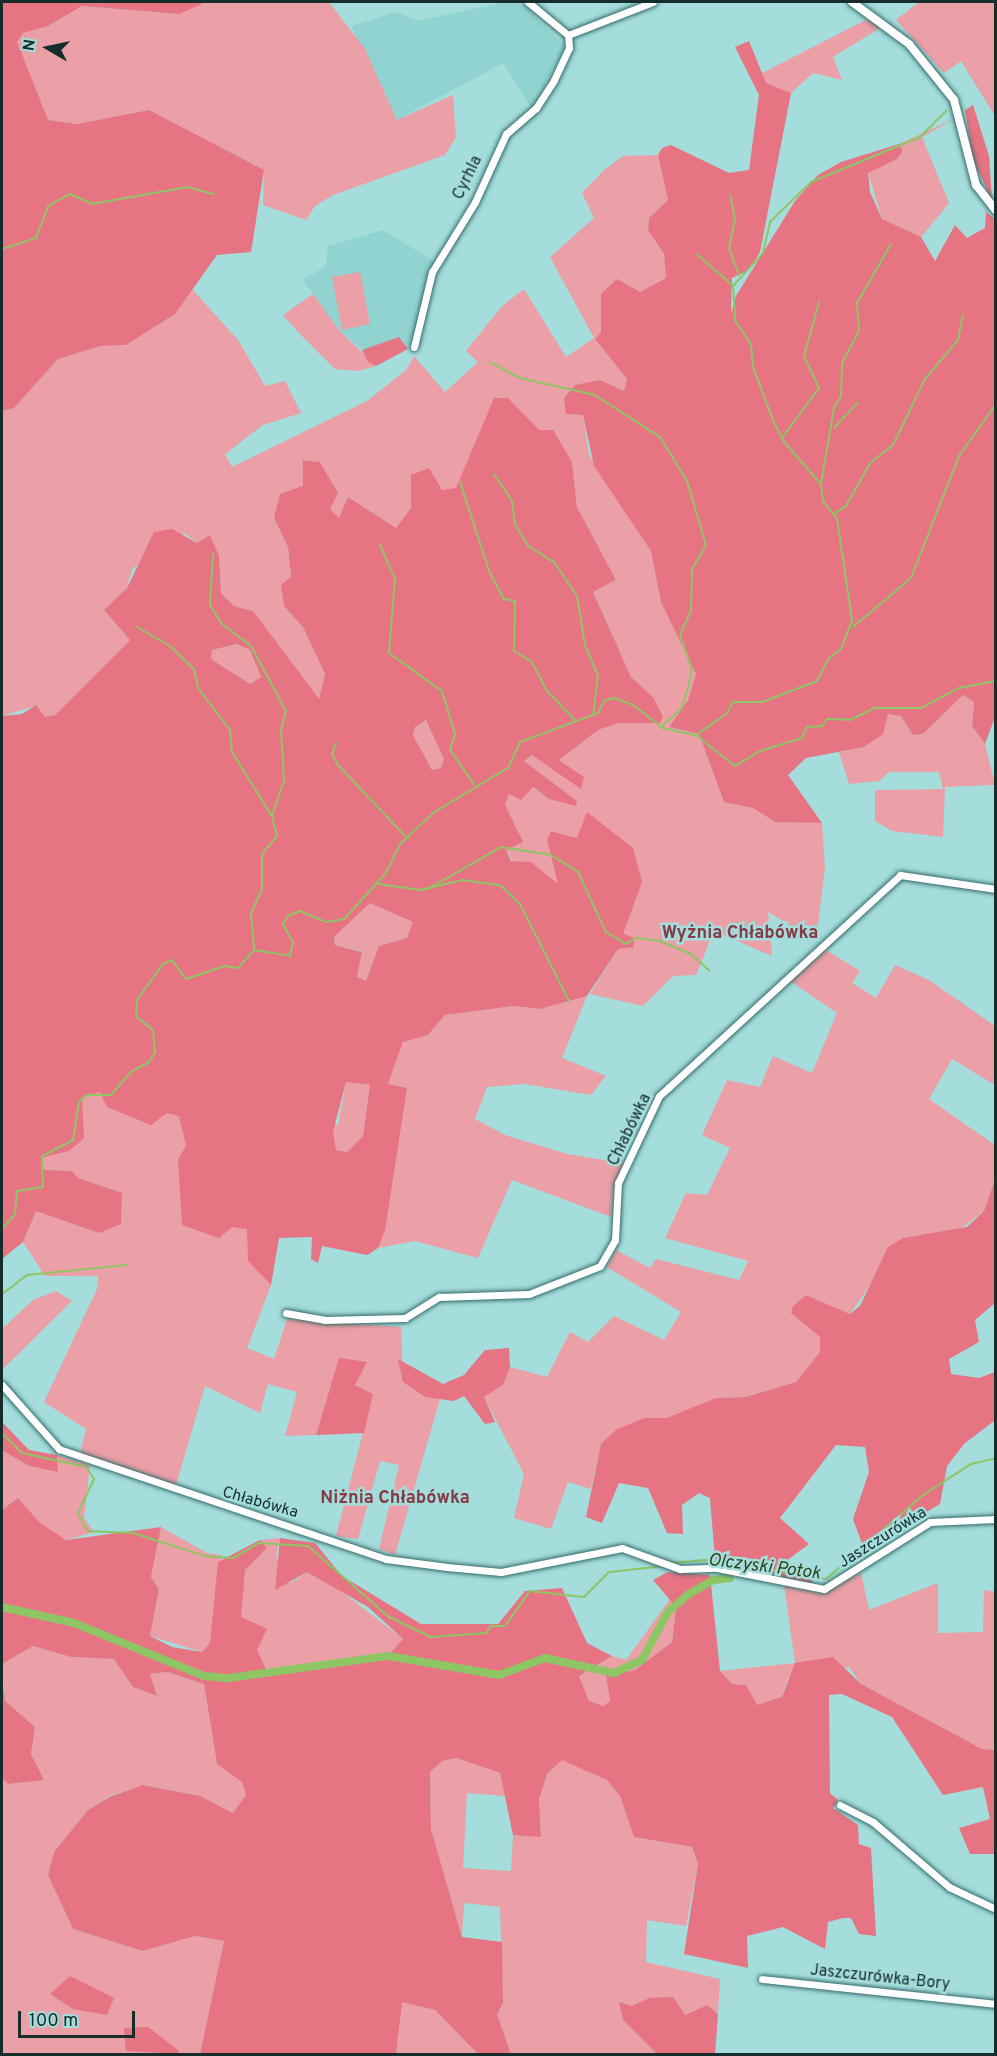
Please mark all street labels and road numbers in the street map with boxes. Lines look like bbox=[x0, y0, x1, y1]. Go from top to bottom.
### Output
street label: Cyrhla bbox=[449, 153, 487, 203]
street label: Chłabówka bbox=[604, 1091, 656, 1169]
street label: Chłabówka bbox=[220, 1483, 300, 1523]
street label: Jaszczurówka bbox=[835, 1503, 931, 1573]
street label: Jaszczurówka-Bory bbox=[809, 1961, 951, 1995]

